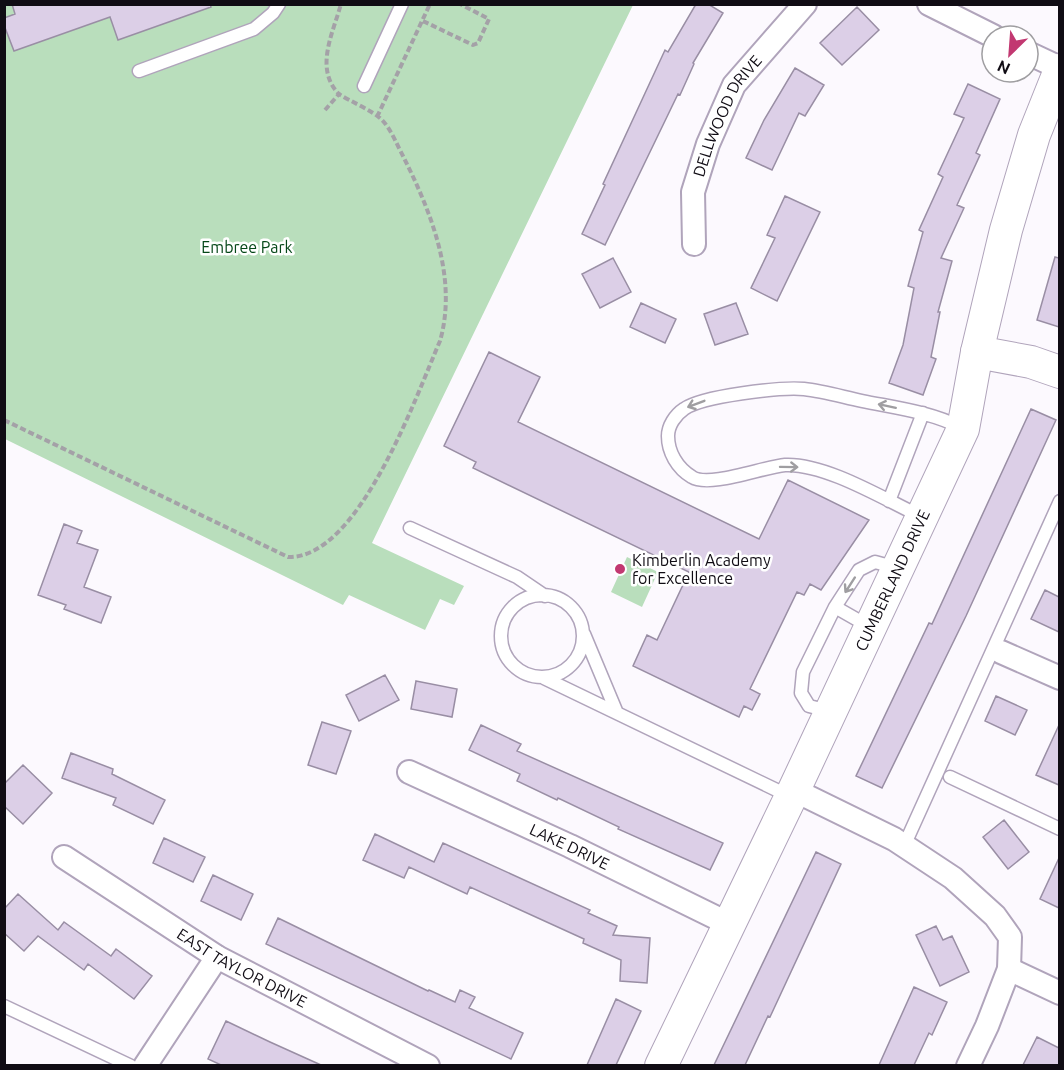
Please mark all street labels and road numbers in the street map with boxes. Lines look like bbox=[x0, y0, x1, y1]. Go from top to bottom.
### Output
street label: DELLWOOD DRIVE bbox=[689, 51, 765, 179]
street label: CUMBERLAND DRIVE bbox=[851, 507, 933, 654]
street label: LAKE DRIVE bbox=[527, 820, 612, 873]
street label: EAST TAYLOR DRIVE bbox=[174, 925, 310, 1011]

